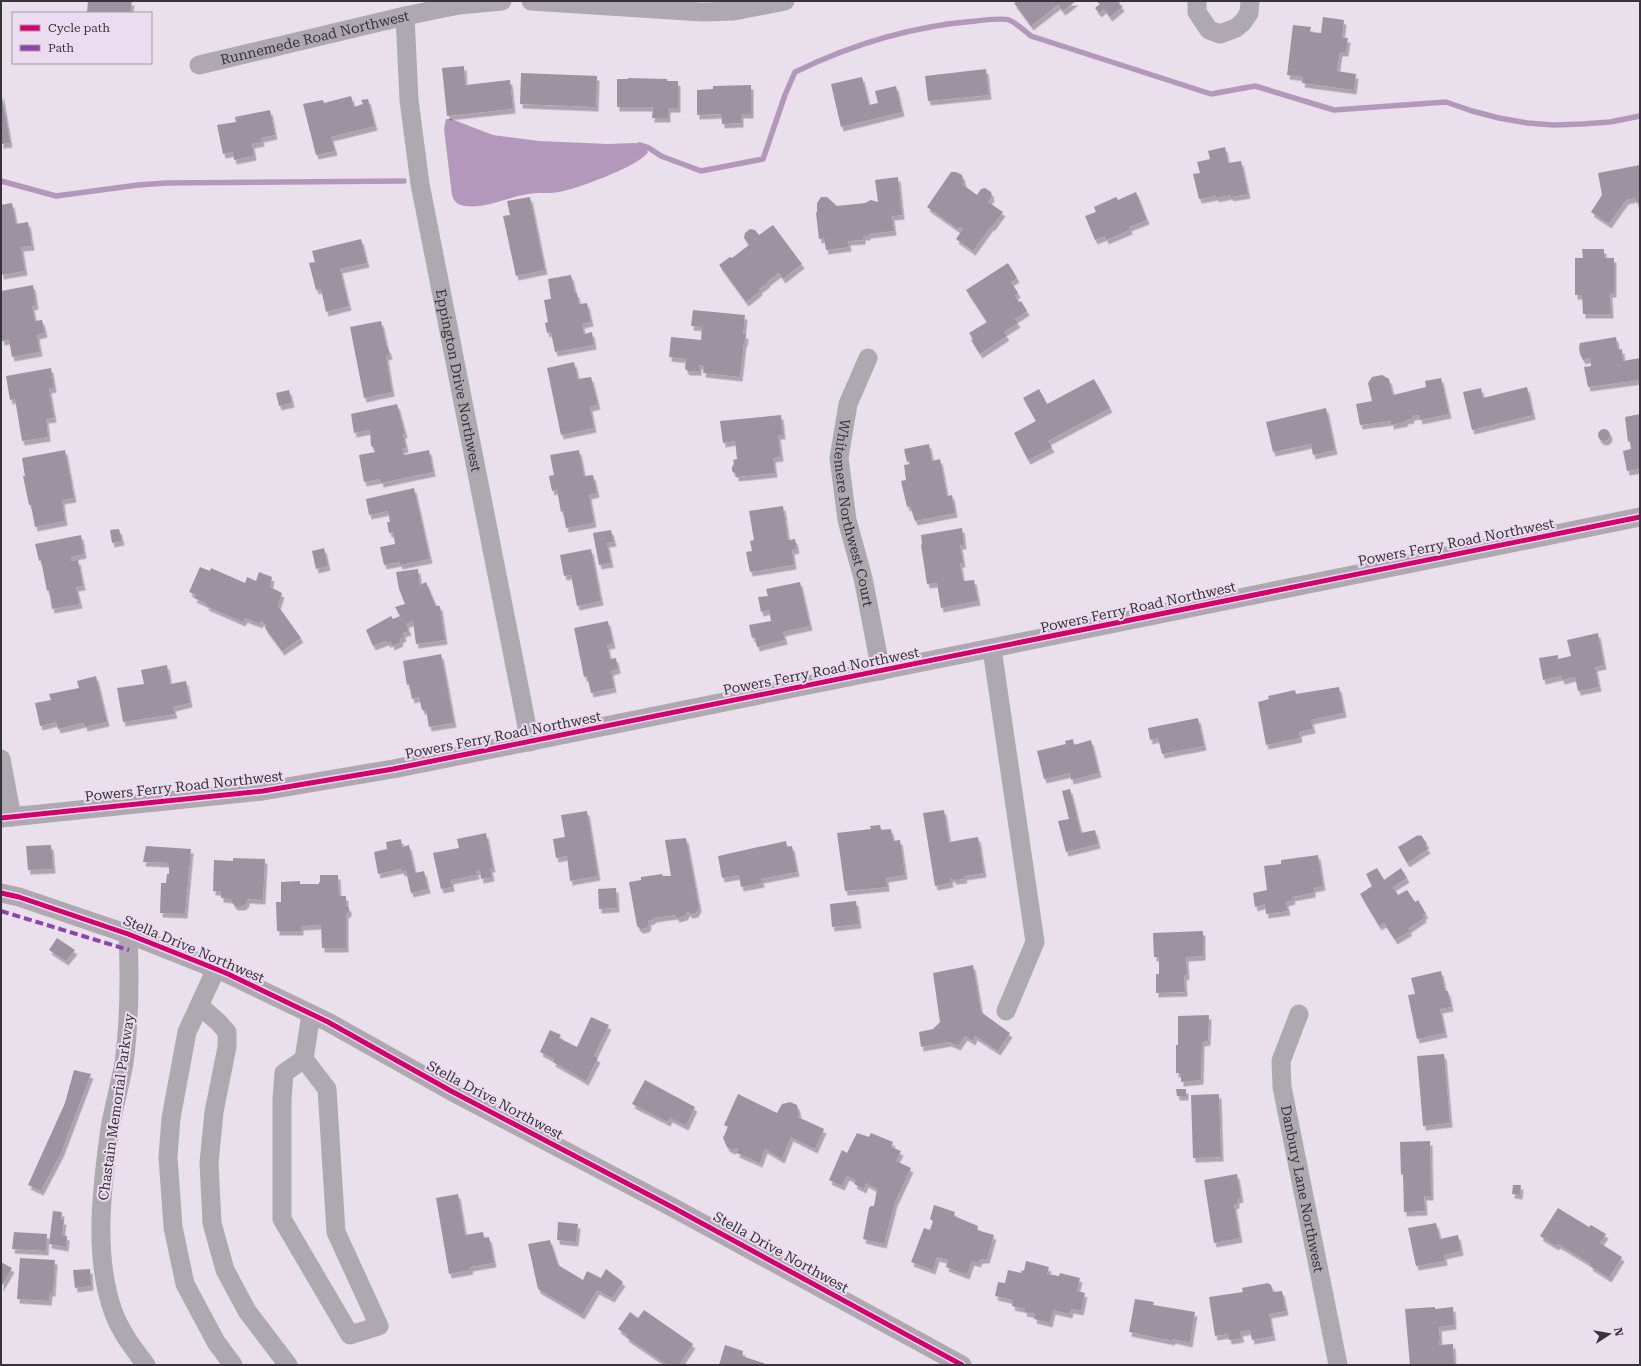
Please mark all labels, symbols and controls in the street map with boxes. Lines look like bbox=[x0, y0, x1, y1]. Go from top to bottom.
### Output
street label: Runnemede Road Northwest bbox=[219, 7, 410, 68]
legend bbox=[12, 12, 152, 64]
text: Cycle path bbox=[48, 21, 110, 35]
text: Path bbox=[48, 41, 74, 55]
street label: Eppington Drive Northwest bbox=[433, 288, 485, 473]
street label: Whitemere Northwest Court bbox=[831, 418, 876, 608]
street label: Powers Ferry Road Northwest bbox=[1357, 515, 1555, 569]
street label: Powers Ferry Road Northwest bbox=[1039, 578, 1237, 636]
street label: Powers Ferry Road Northwest bbox=[722, 644, 920, 698]
street label: Powers Ferry Road Northwest bbox=[404, 708, 602, 762]
street label: Powers Ferry Road Northwest bbox=[84, 768, 284, 804]
street label: Stella Drive Northwest bbox=[121, 912, 267, 986]
street label: Chastain Memorial Parkway bbox=[95, 1012, 137, 1202]
street label: Stella Drive Northwest bbox=[424, 1057, 566, 1143]
street label: Danbury Lane Northwest bbox=[1278, 1104, 1327, 1274]
street label: Stella Drive Northwest bbox=[711, 1208, 851, 1296]
north arrow bbox=[1589, 1314, 1629, 1354]
text: N bbox=[1611, 1327, 1626, 1338]

